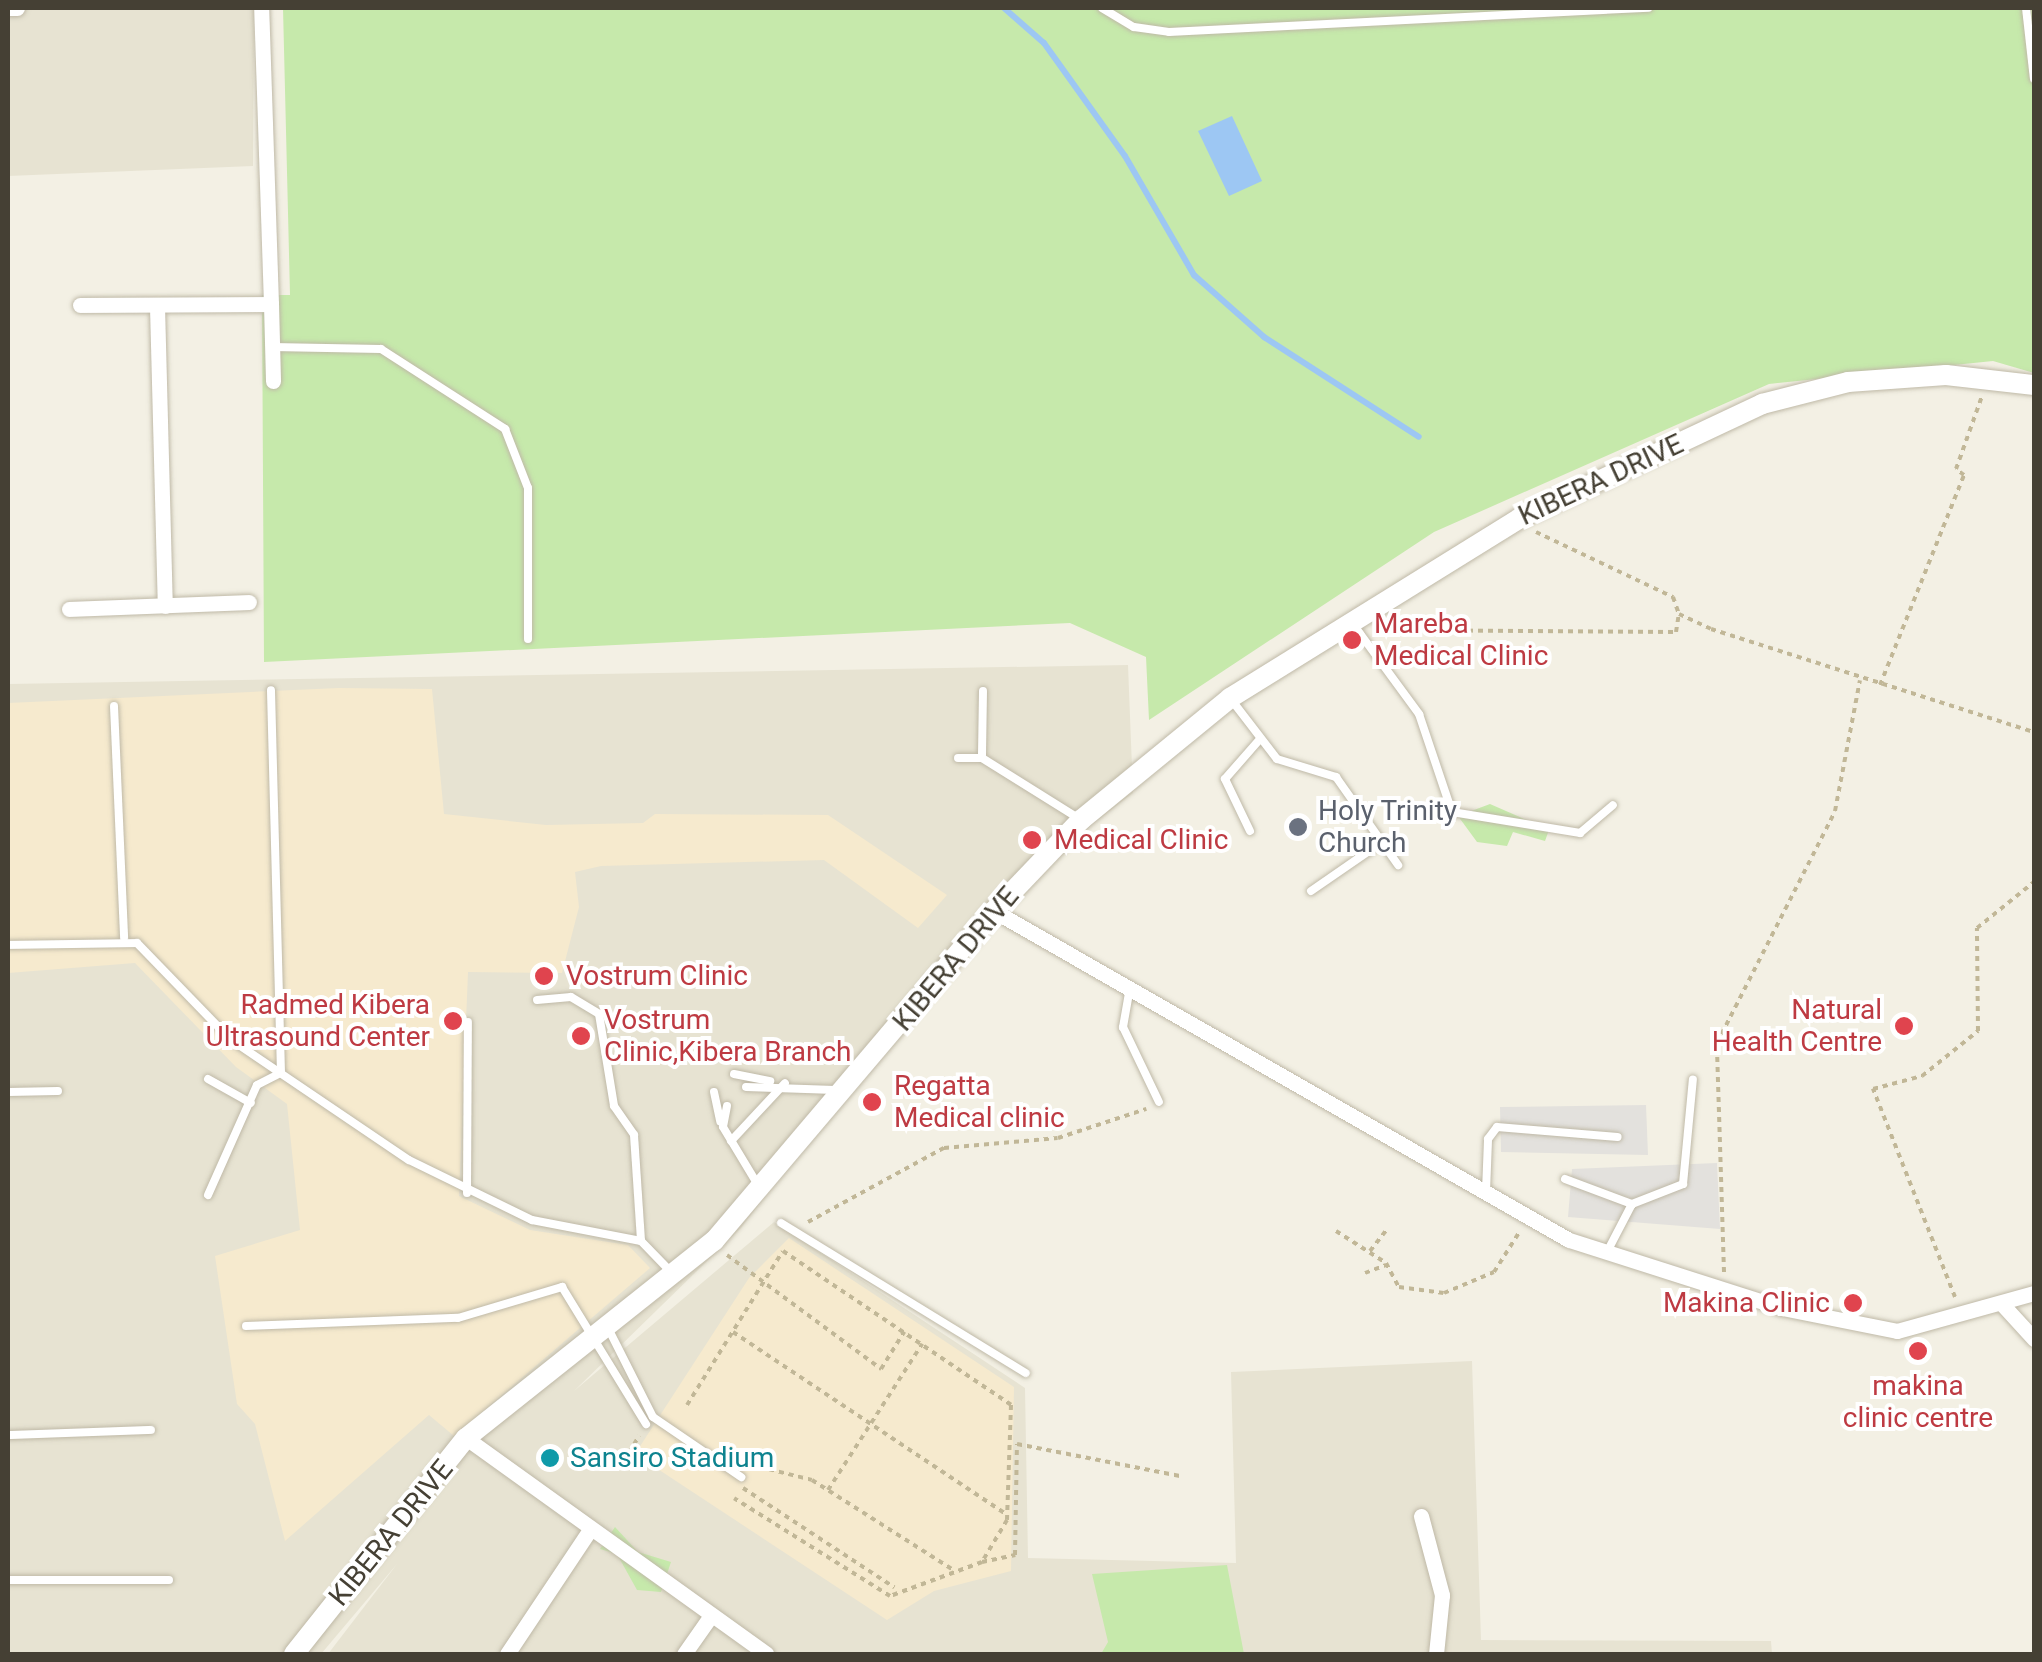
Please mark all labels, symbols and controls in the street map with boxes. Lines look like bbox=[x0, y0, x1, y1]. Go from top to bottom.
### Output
street label: KIBERA DRIVE bbox=[1513, 427, 1689, 533]
place label: Mareba Medical Clinic bbox=[1374, 607, 1548, 673]
marker: Mareba Medical Clinic bbox=[1339, 627, 1365, 653]
place label: Holy Trinity Church bbox=[1318, 794, 1458, 860]
marker: Holy Trinity Church bbox=[1287, 816, 1309, 838]
place label: Medical Clinic bbox=[1054, 823, 1228, 857]
marker: Medical Clinic bbox=[1019, 827, 1045, 853]
street label: KIBERA DRIVE bbox=[886, 880, 1026, 1038]
place label: Vostrum Clinic bbox=[566, 959, 748, 993]
marker: Vostrum Clinic bbox=[531, 963, 557, 989]
place label: Radmed Kibera Ultrasound Center bbox=[206, 988, 430, 1054]
place label: Natural Health Centre bbox=[1712, 993, 1882, 1059]
place label: Vostrum Clinic,Kibera Branch bbox=[604, 1003, 852, 1069]
marker: Radmed Kibera Ultrasound Center bbox=[440, 1008, 466, 1034]
marker: Natural Health Centre bbox=[1891, 1013, 1917, 1039]
marker: Vostrum Clinic,Kibera Branch bbox=[568, 1023, 594, 1049]
place label: Regatta Medical clinic bbox=[894, 1069, 1065, 1135]
marker: Regatta Medical clinic bbox=[859, 1089, 885, 1115]
place label: Makina Clinic bbox=[1663, 1286, 1830, 1320]
marker: Makina Clinic bbox=[1840, 1290, 1866, 1316]
marker: makina clinic centre bbox=[1905, 1338, 1931, 1364]
place label: makina clinic centre bbox=[1843, 1369, 1993, 1435]
place label: Sansiro Stadium bbox=[570, 1441, 774, 1475]
marker: Sansiro Stadium bbox=[539, 1447, 561, 1469]
street label: KIBERA DRIVE bbox=[322, 1453, 460, 1613]

